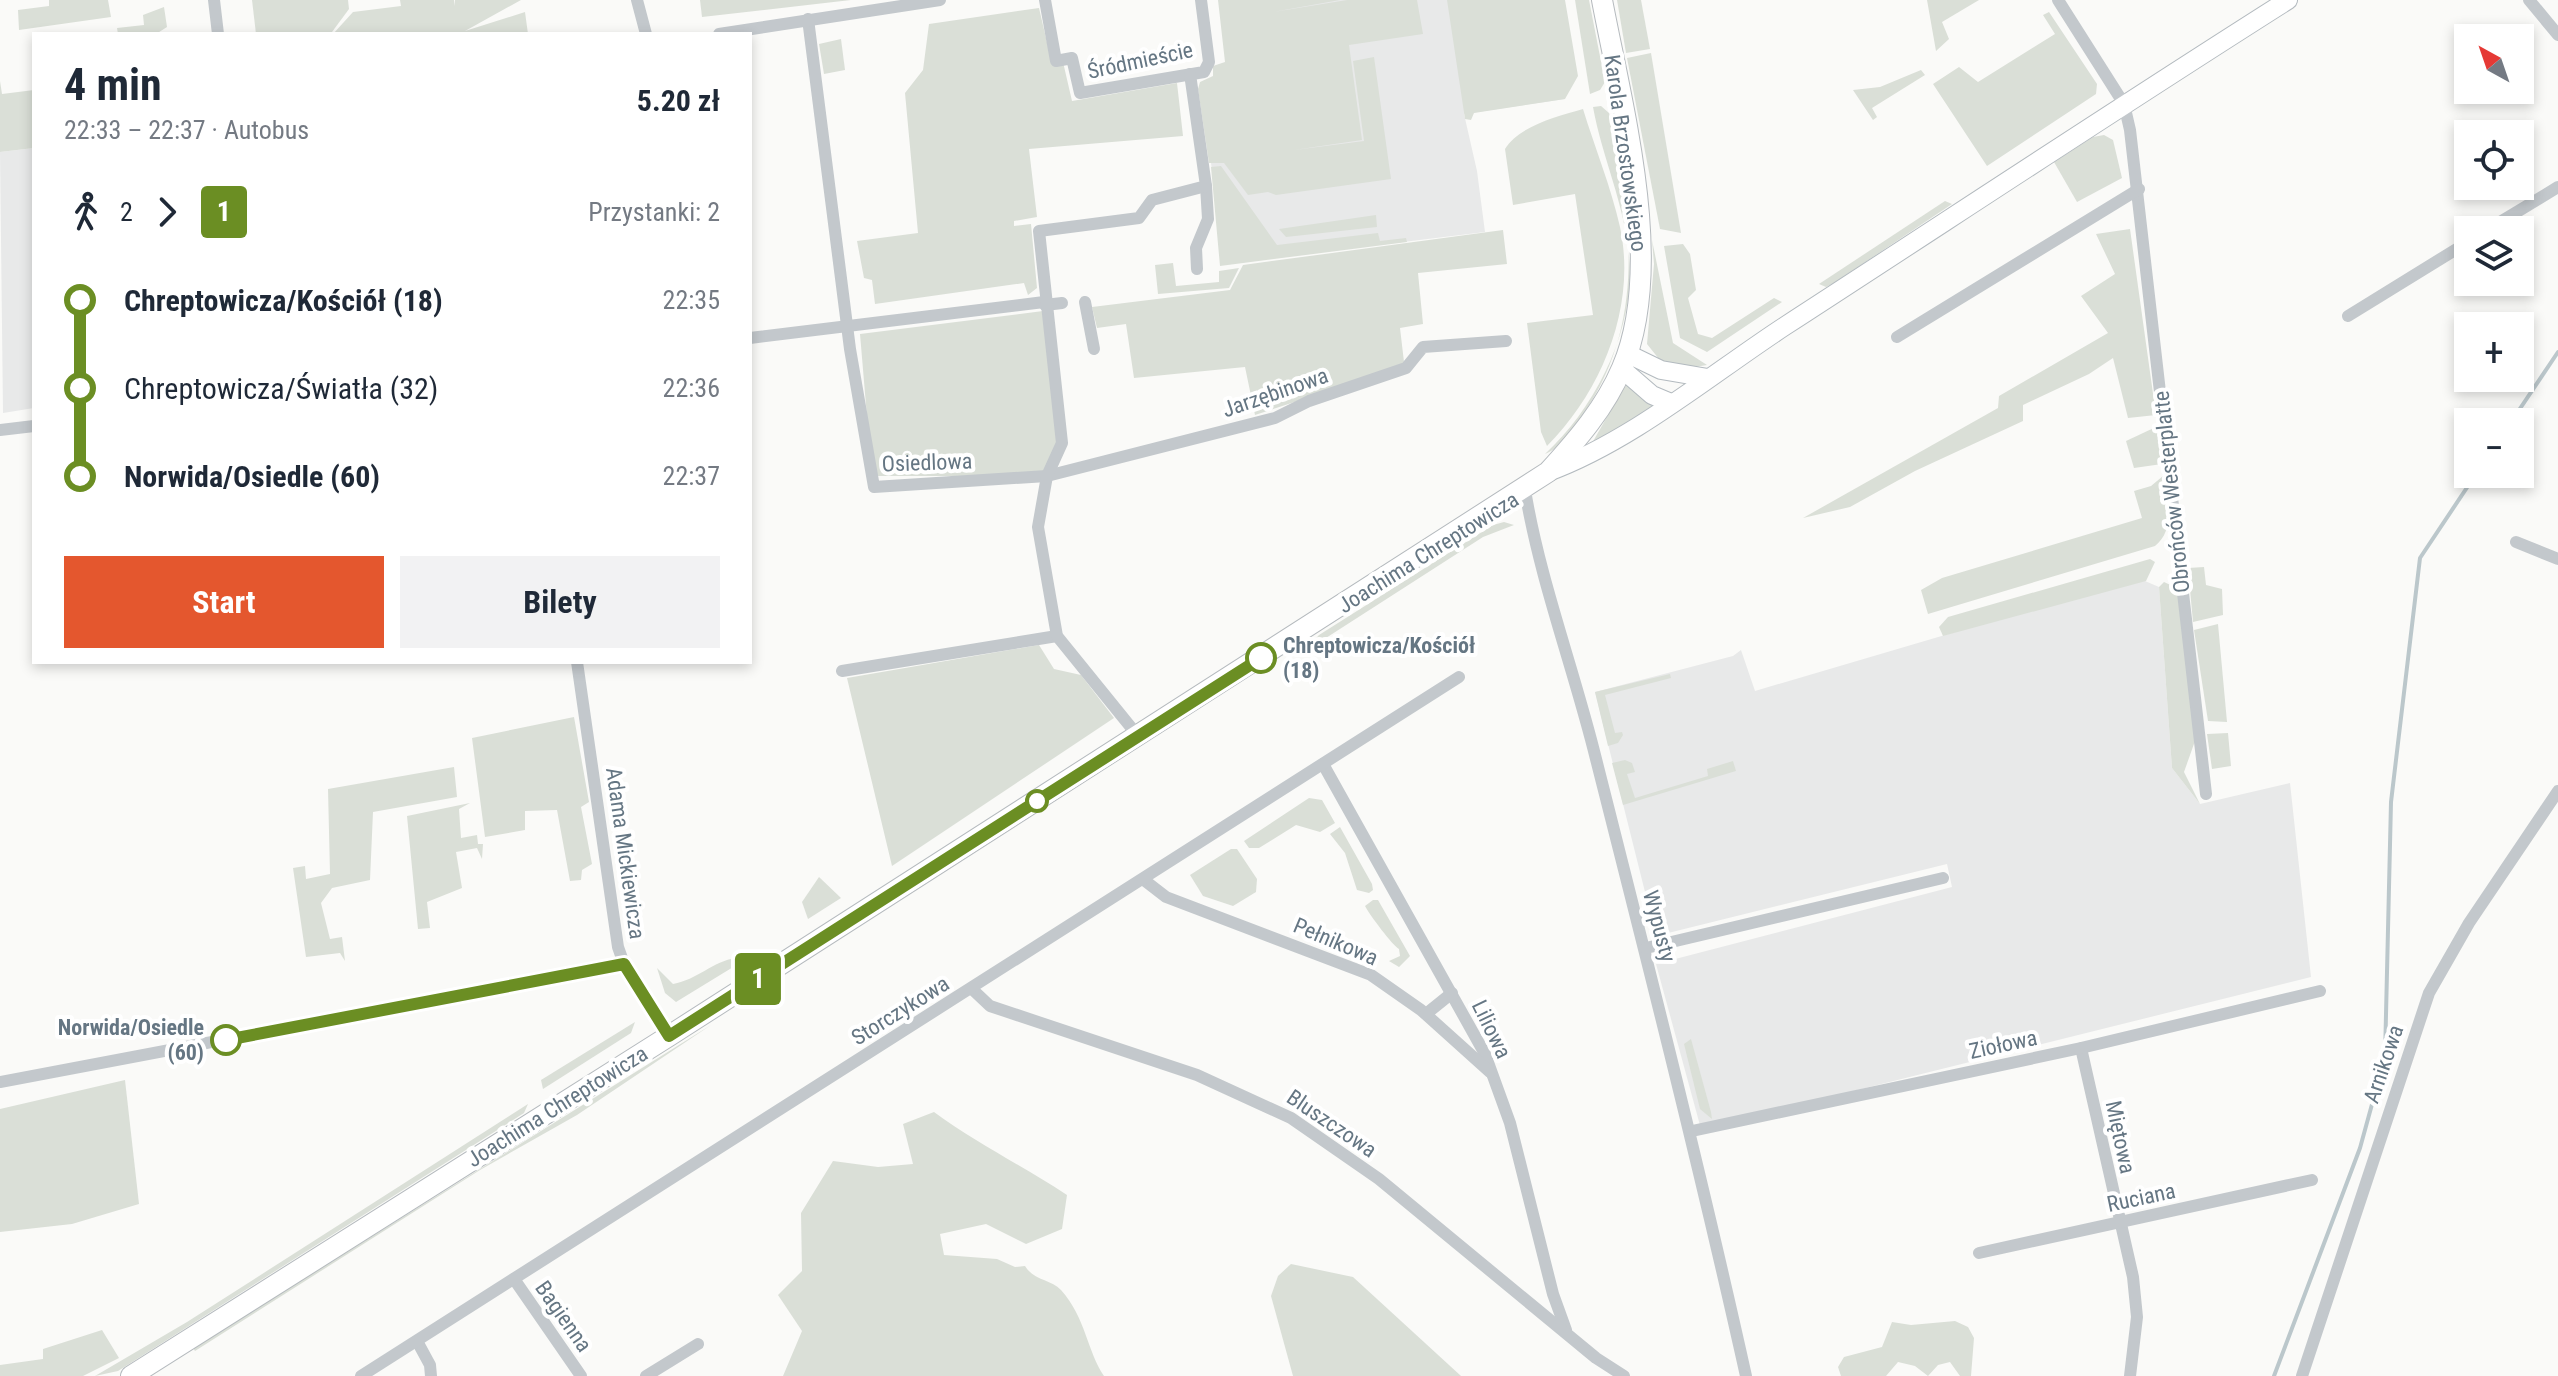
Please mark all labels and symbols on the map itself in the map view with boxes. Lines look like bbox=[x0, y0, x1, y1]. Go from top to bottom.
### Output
north arrow bbox=[2454, 24, 2534, 104]
street label: Śródmieście bbox=[1085, 37, 1195, 84]
street label: Karola Brzostowskiego bbox=[1599, 53, 1652, 253]
street label: Jarzębinowa bbox=[1219, 363, 1331, 422]
street label: Obrońców Westerplatte bbox=[2148, 390, 2195, 594]
street label: Osiedlowa bbox=[881, 448, 973, 477]
street label: Joachima Chreptowicza bbox=[1333, 487, 1523, 618]
place label: Chreptowicza/Kościół (18) bbox=[1283, 633, 1475, 683]
marker: Chreptowicza/Kościół (18) bbox=[1246, 643, 1276, 673]
street label: Adama Mickiewicza bbox=[601, 766, 650, 941]
unlabelled marker bbox=[1026, 790, 1048, 812]
street label: Wypusty bbox=[1638, 888, 1681, 965]
street label: Pełnikowa bbox=[1290, 912, 1382, 970]
line badge: 1 bbox=[732, 953, 784, 1005]
street label: Storczykowa bbox=[847, 971, 954, 1050]
street label: Liliowa bbox=[1467, 996, 1516, 1062]
place label: Norwida/Osiedle (60) bbox=[58, 1015, 204, 1065]
street label: Arnikowa bbox=[2358, 1022, 2408, 1106]
marker: Norwida/Osiedle (60) bbox=[211, 1025, 241, 1055]
street label: Ziołowa bbox=[1967, 1025, 2039, 1064]
street label: Joachima Chreptowicza bbox=[462, 1041, 652, 1172]
street label: Bluszczowa bbox=[1282, 1084, 1381, 1163]
street label: Miętowa bbox=[2101, 1098, 2140, 1176]
street label: Ruciana bbox=[2105, 1178, 2178, 1217]
street label: Bagienna bbox=[530, 1276, 597, 1356]

